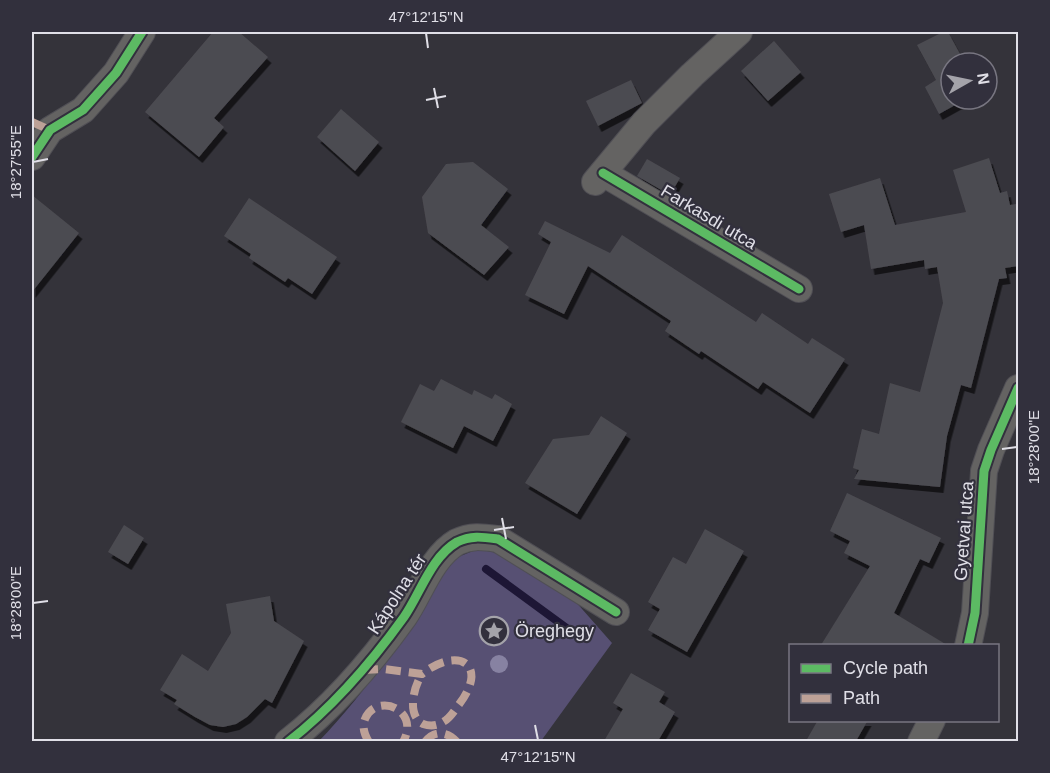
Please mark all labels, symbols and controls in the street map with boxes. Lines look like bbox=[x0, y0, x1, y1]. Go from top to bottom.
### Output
text: 47°12'15"N bbox=[388, 8, 464, 25]
north arrow bbox=[939, 51, 999, 111]
text: N bbox=[974, 72, 993, 86]
text: 18°27'55"E bbox=[7, 125, 24, 199]
street label: Farkasdi utca bbox=[658, 181, 761, 254]
text: 18°28'00"E bbox=[1025, 410, 1042, 484]
street label: Gyetvai utca bbox=[951, 479, 978, 582]
street label: Kápolna tér bbox=[364, 550, 430, 638]
text: 18°28'00"E bbox=[7, 566, 24, 640]
place icon: Öreghegy bbox=[478, 615, 510, 647]
place label: Öreghegy bbox=[515, 621, 594, 641]
legend bbox=[789, 644, 999, 722]
text: Cycle path bbox=[843, 658, 928, 678]
text: Path bbox=[843, 688, 880, 708]
text: 47°12'15"N bbox=[500, 748, 576, 765]

